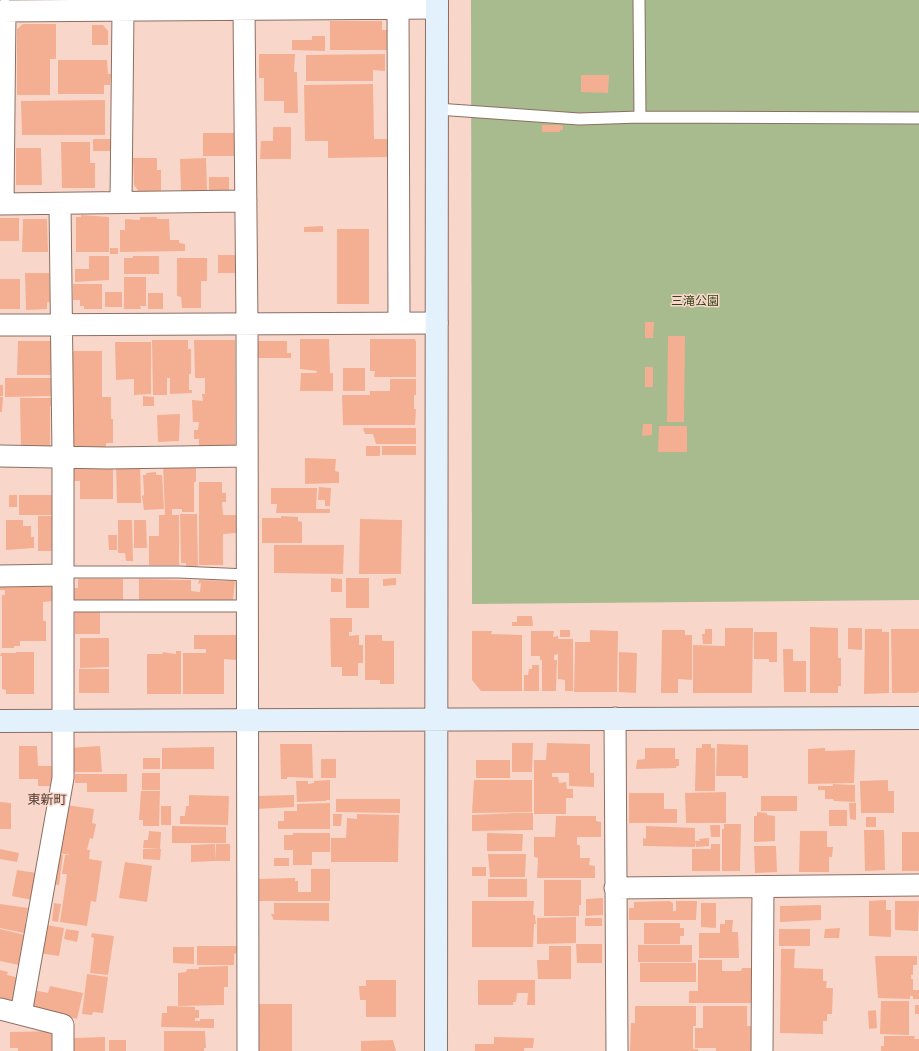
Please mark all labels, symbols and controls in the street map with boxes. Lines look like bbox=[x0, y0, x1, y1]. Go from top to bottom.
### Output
park label: 三滝公園 bbox=[671, 295, 719, 309]
district label: 東新町 bbox=[28, 792, 66, 808]

